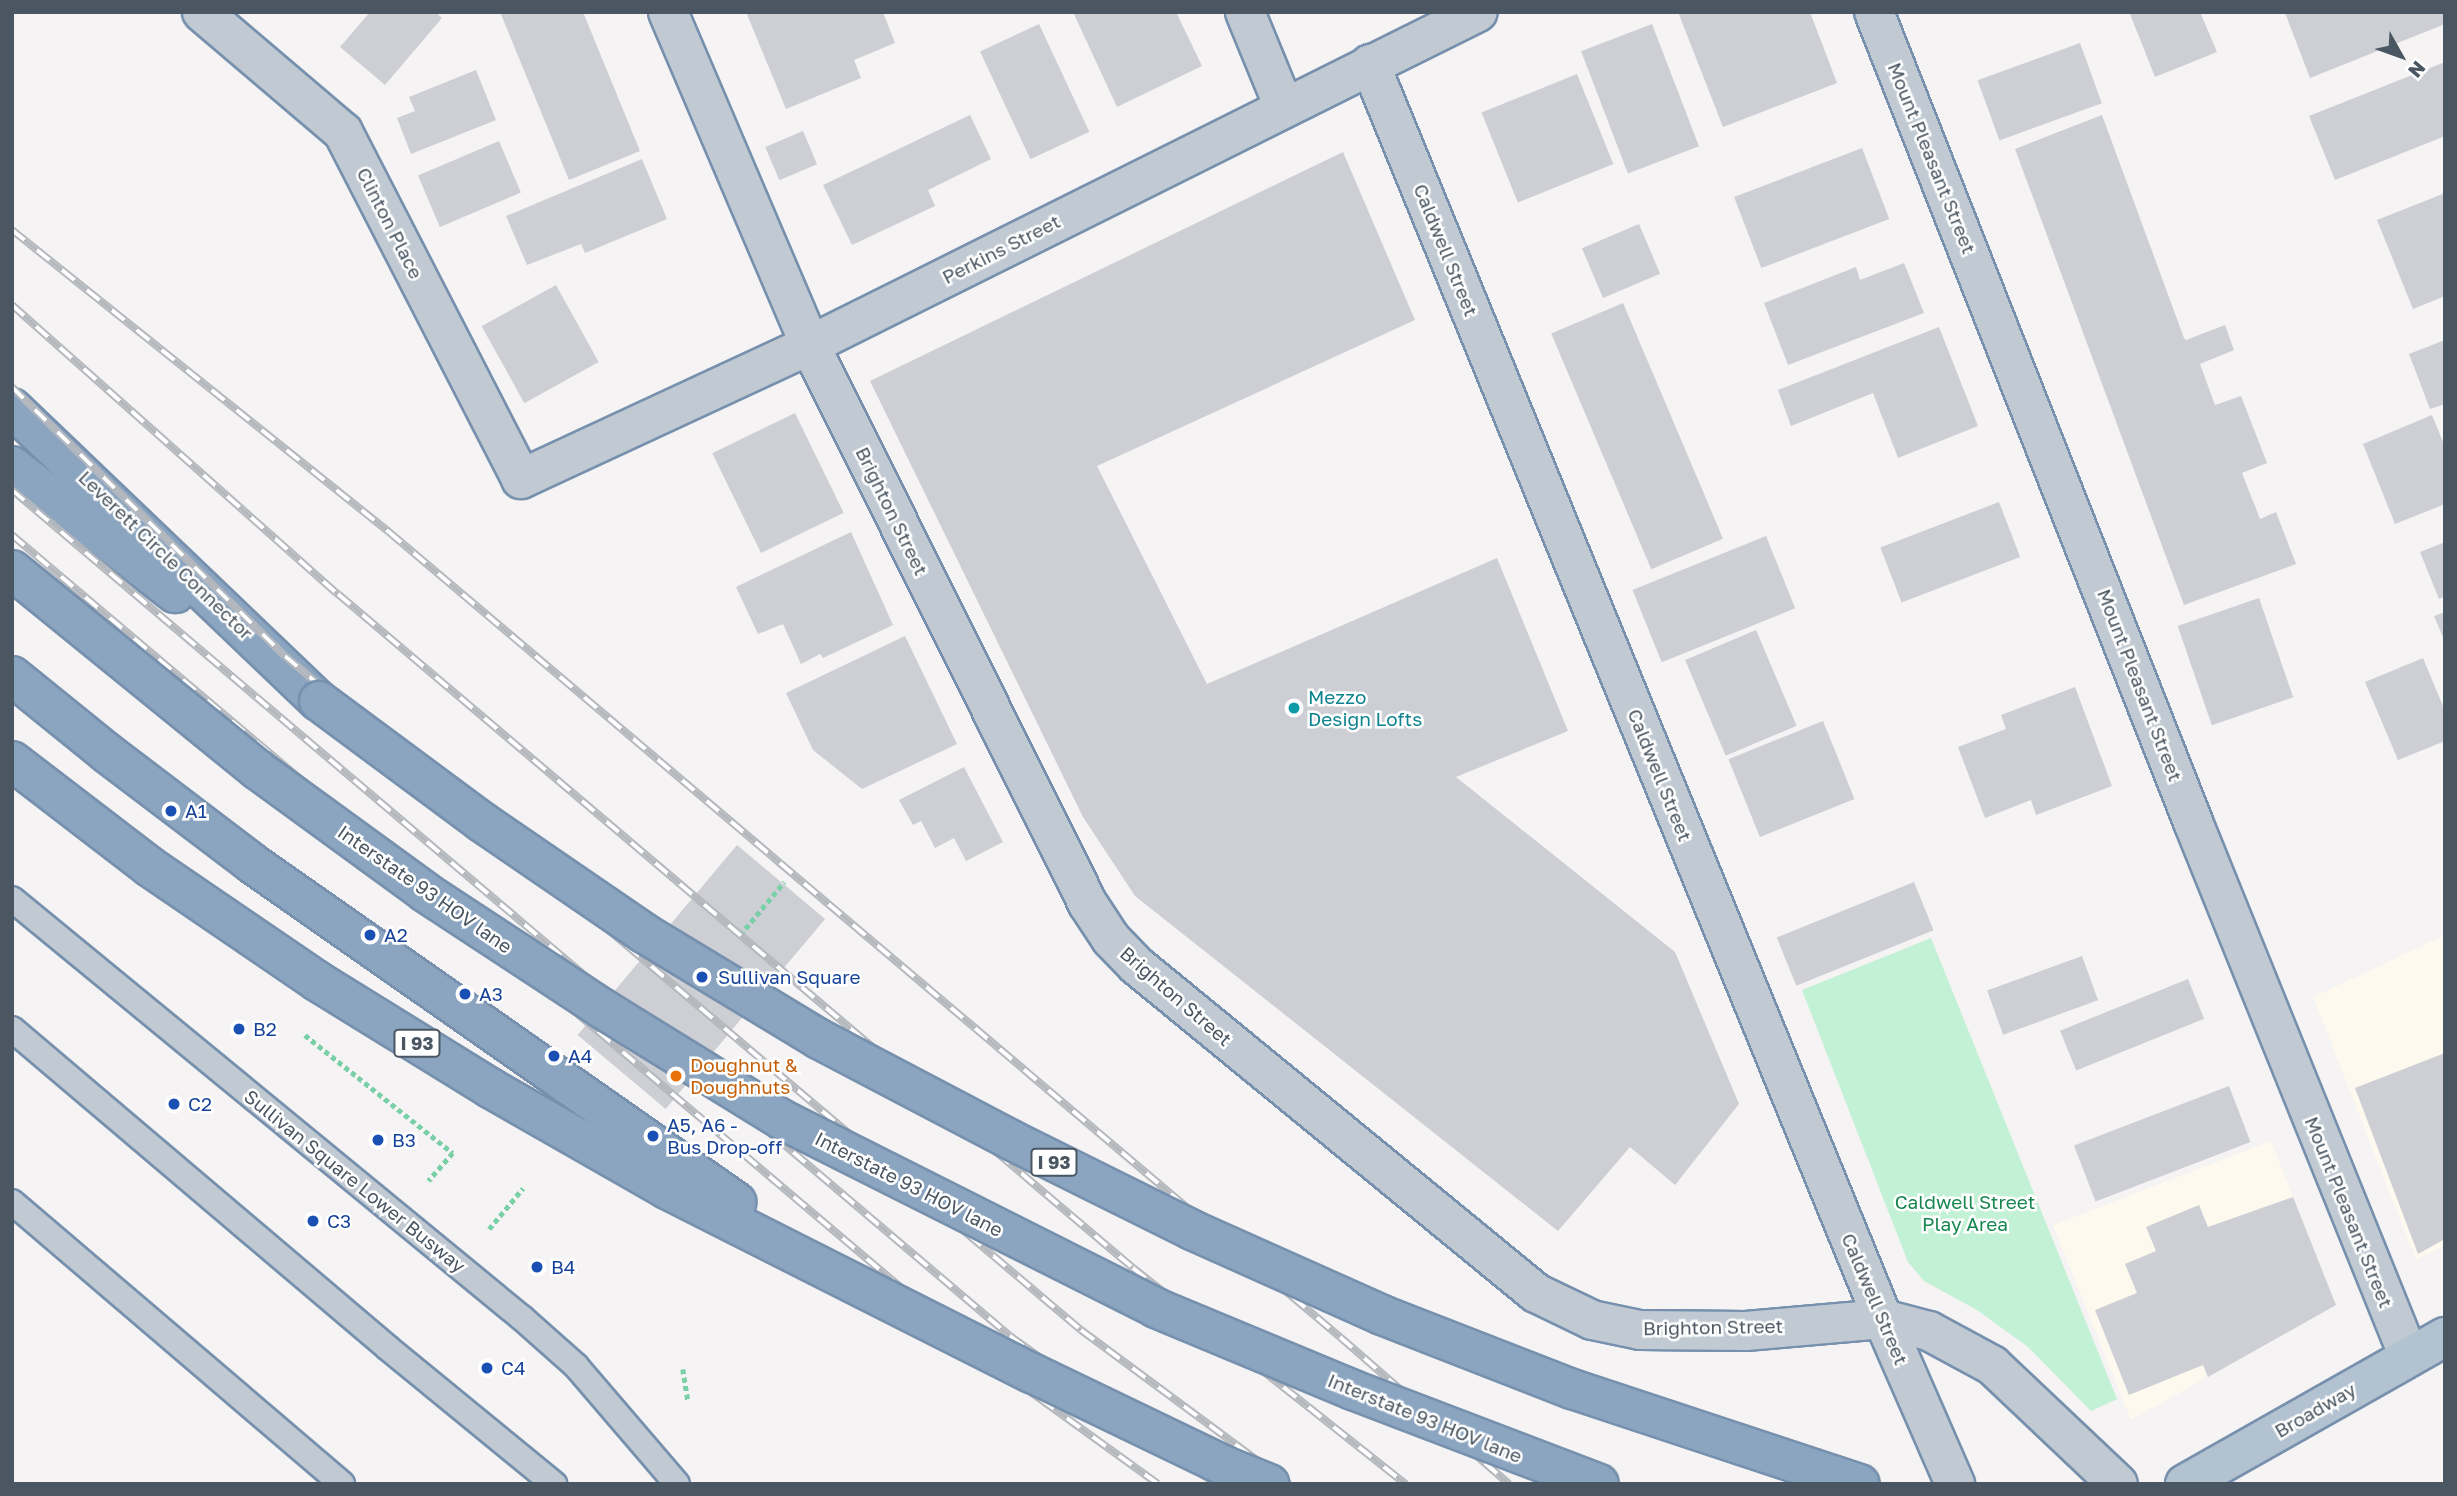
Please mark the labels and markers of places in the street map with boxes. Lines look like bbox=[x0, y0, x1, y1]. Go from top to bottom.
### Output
place label: Mezzo Design Lofts bbox=[1308, 686, 1422, 730]
marker: Mezzo Design Lofts bbox=[1286, 700, 1302, 716]
place label: A1 bbox=[185, 800, 207, 822]
marker: A1 bbox=[163, 803, 179, 819]
place label: A2 bbox=[384, 924, 408, 946]
marker: A2 bbox=[362, 927, 378, 943]
place label: Sullivan Square bbox=[718, 966, 860, 988]
marker: Sullivan Square bbox=[692, 967, 712, 987]
place label: A3 bbox=[479, 983, 503, 1005]
marker: A3 bbox=[457, 986, 473, 1002]
place label: B2 bbox=[253, 1018, 277, 1040]
marker: B2 bbox=[231, 1021, 247, 1037]
place label: A4 bbox=[568, 1045, 592, 1067]
marker: A4 bbox=[546, 1048, 562, 1064]
place label: Doughnut & Doughnuts bbox=[690, 1054, 798, 1098]
marker: Doughnut & Doughnuts bbox=[668, 1068, 684, 1084]
place label: C2 bbox=[188, 1093, 212, 1115]
marker: C2 bbox=[166, 1096, 182, 1112]
place label: A5, A6 - Bus Drop-off bbox=[667, 1114, 782, 1158]
marker: A5, A6 - Bus Drop-off bbox=[645, 1128, 661, 1144]
place label: B3 bbox=[392, 1129, 416, 1151]
marker: B3 bbox=[370, 1132, 386, 1148]
place label: C3 bbox=[327, 1210, 351, 1232]
marker: C3 bbox=[305, 1213, 321, 1229]
place label: B4 bbox=[551, 1256, 575, 1278]
marker: B4 bbox=[529, 1259, 545, 1275]
place label: C4 bbox=[501, 1357, 526, 1379]
marker: C4 bbox=[479, 1360, 495, 1376]

